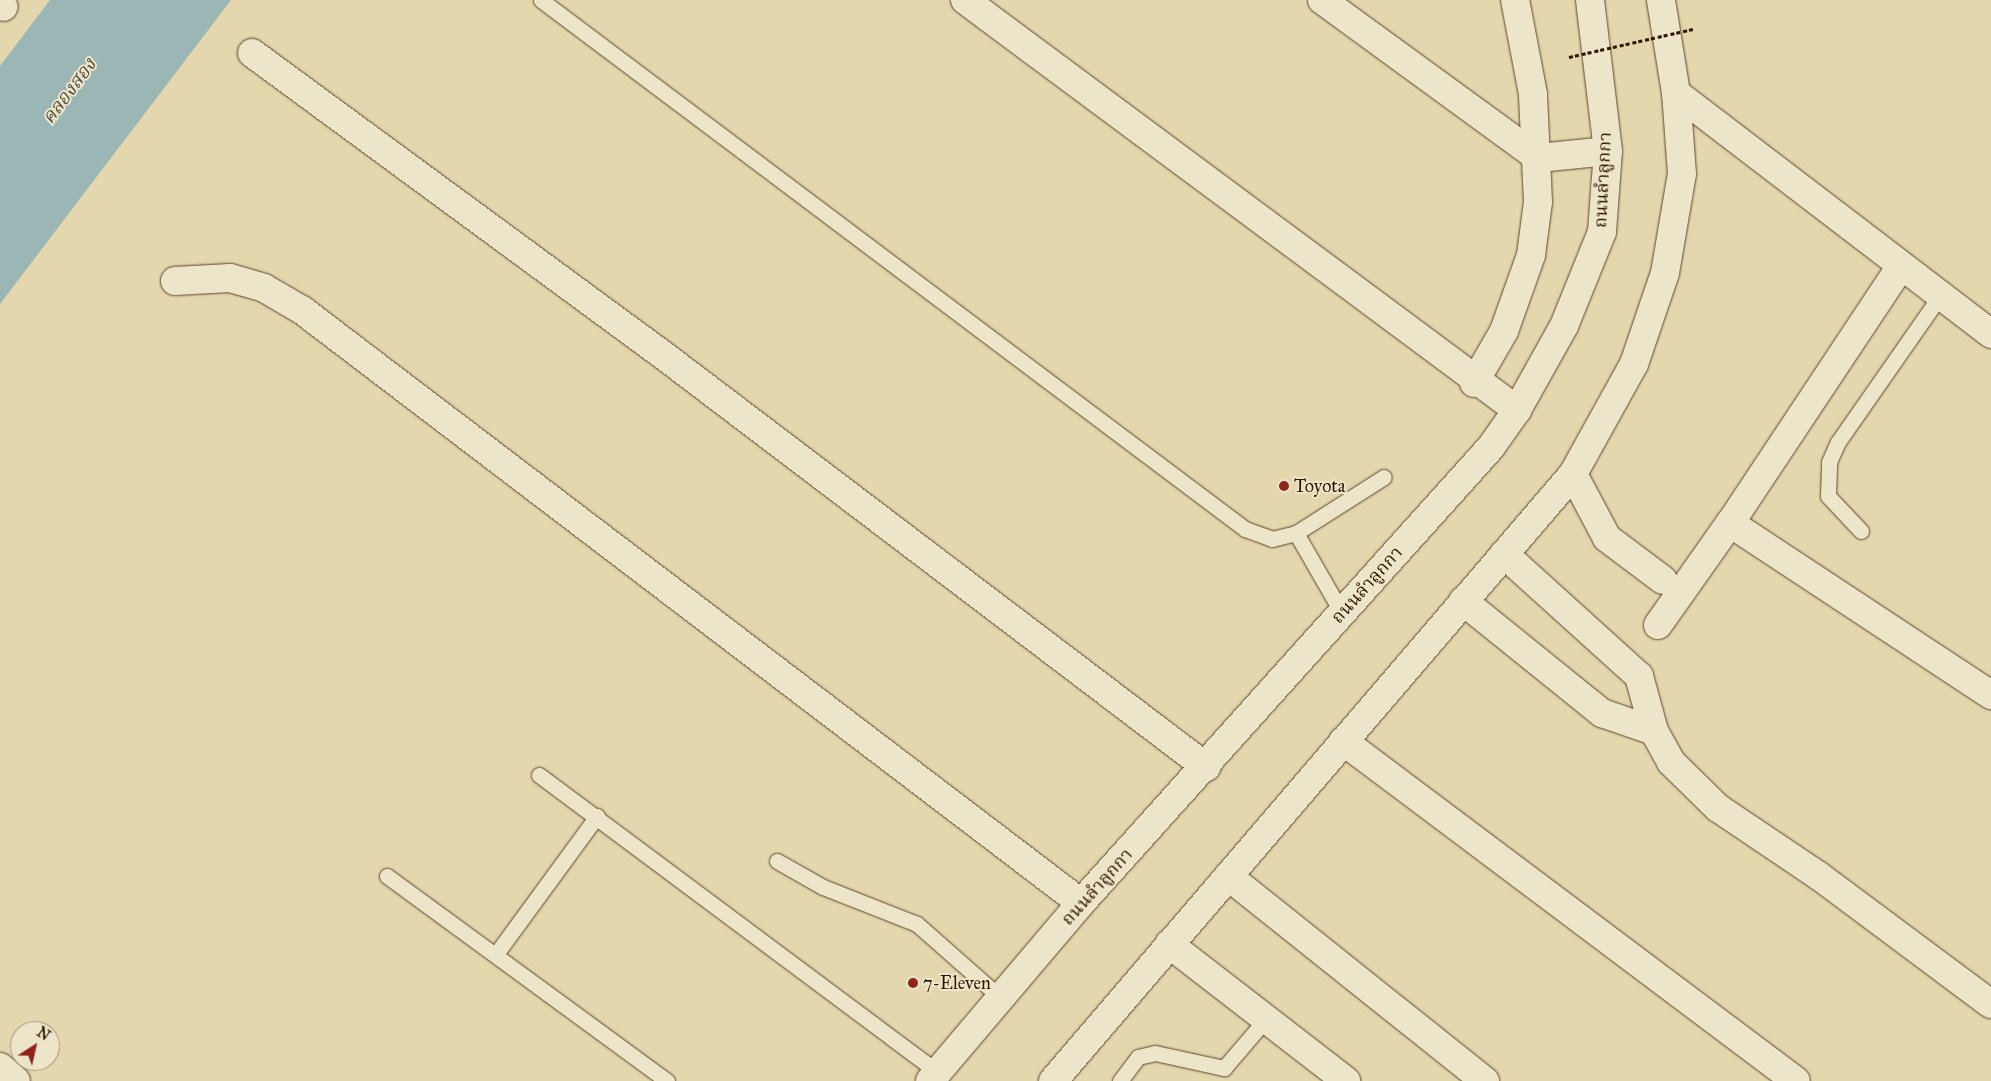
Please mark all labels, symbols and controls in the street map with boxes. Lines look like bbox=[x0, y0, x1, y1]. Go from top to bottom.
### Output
water label: คลองสอง bbox=[37, 54, 101, 128]
street label: ถนนลำลูกกา bbox=[1590, 131, 1616, 229]
place label: Toyota bbox=[1294, 475, 1345, 497]
marker: Toyota bbox=[1278, 480, 1290, 492]
street label: ถนนลำลูกกา bbox=[1327, 542, 1407, 628]
street label: ถนนลำลูกกา bbox=[1057, 844, 1137, 930]
place label: 7-Eleven bbox=[923, 972, 991, 994]
marker: 7-Eleven bbox=[907, 977, 919, 989]
north arrow bbox=[10, 1021, 60, 1071]
text: N bbox=[34, 1024, 53, 1044]

